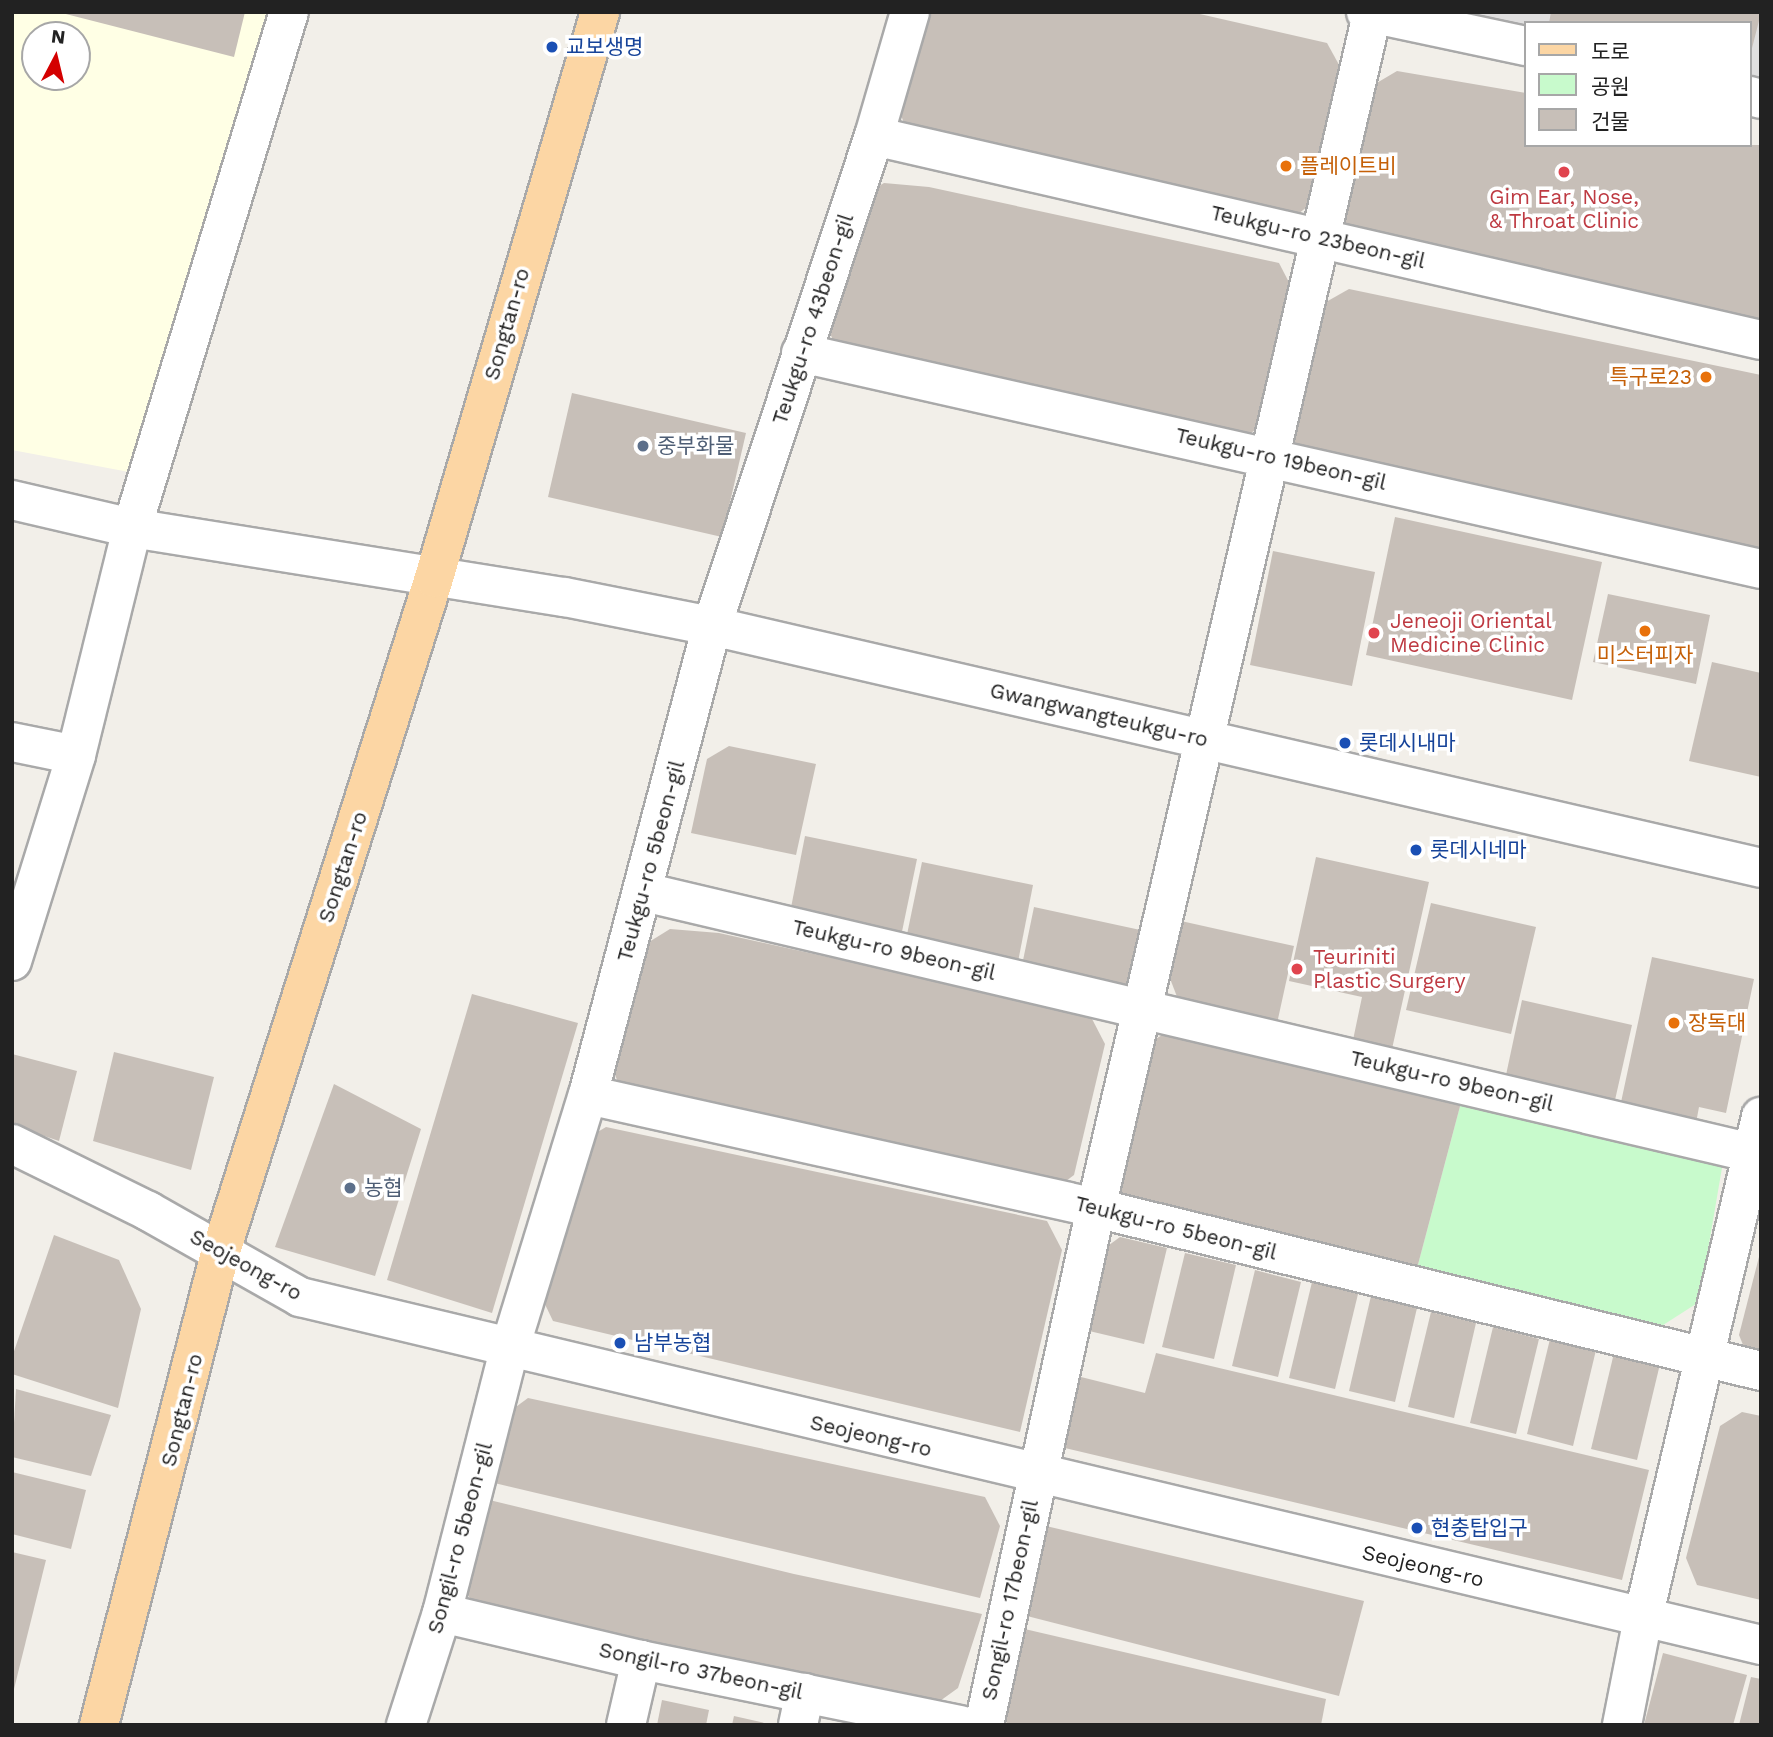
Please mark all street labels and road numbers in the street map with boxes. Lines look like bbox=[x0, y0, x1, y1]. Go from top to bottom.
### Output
street label: Teukgu-ro 23beon-gil bbox=[1208, 200, 1428, 274]
street label: Teukgu-ro 43beon-gil bbox=[767, 210, 859, 428]
street label: Songtan-ro bbox=[479, 265, 535, 383]
street label: Teukgu-ro 19beon-gil bbox=[1173, 422, 1389, 496]
street label: Gwangwangteukgu-ro bbox=[987, 678, 1211, 752]
street label: Teukgu-ro 5beon-gil bbox=[612, 758, 690, 964]
street label: Songtan-ro bbox=[313, 808, 373, 926]
street label: Teukgu-ro 9beon-gil bbox=[790, 914, 998, 986]
street label: Teukgu-ro 9beon-gil bbox=[1348, 1045, 1556, 1117]
street label: Teukgu-ro 5beon-gil bbox=[1072, 1191, 1280, 1265]
street label: Seojeong-ro bbox=[186, 1224, 306, 1306]
street label: Songtan-ro bbox=[156, 1351, 208, 1469]
street label: Seojeong-ro bbox=[808, 1410, 934, 1462]
street label: Songil-ro 5beon-gil bbox=[422, 1440, 498, 1636]
street label: Songil-ro 17beon-gil bbox=[976, 1497, 1044, 1703]
street label: Seojeong-ro bbox=[1360, 1540, 1486, 1592]
street label: Songil-ro 37beon-gil bbox=[597, 1637, 805, 1705]

